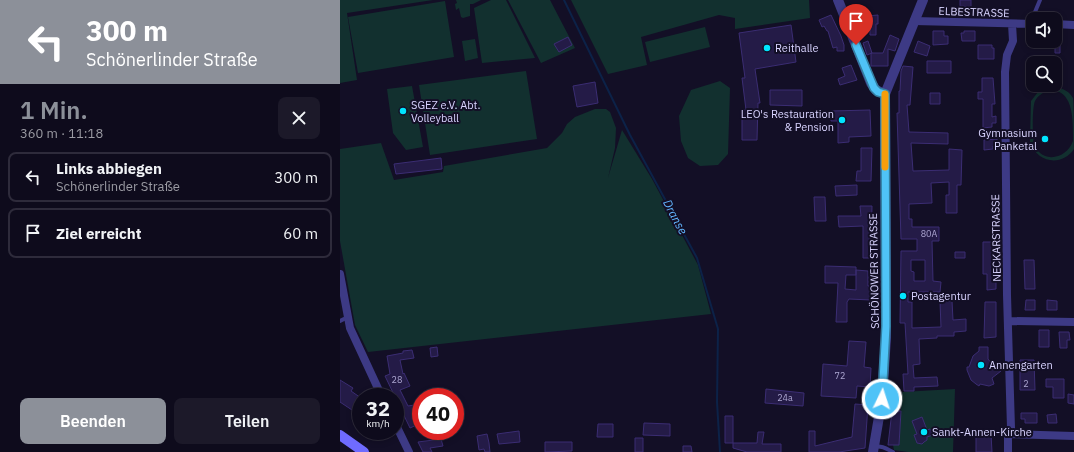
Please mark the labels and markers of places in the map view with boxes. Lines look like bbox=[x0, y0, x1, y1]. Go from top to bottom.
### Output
pin bbox=[839, 4, 873, 45]
place label: Reithalle bbox=[775, 41, 819, 55]
marker: Reithalle bbox=[762, 43, 772, 53]
place label: SGEZ e.V. Abt. Volleyball bbox=[411, 98, 480, 125]
marker: SGEZ e.V. Abt. Volleyball bbox=[398, 106, 408, 116]
place label: LEO's Restauration & Pension bbox=[741, 107, 834, 134]
marker: LEO's Restauration & Pension bbox=[837, 115, 847, 125]
place label: Gymnasium Panketal bbox=[978, 126, 1037, 153]
marker: Gymnasium Panketal bbox=[1040, 134, 1050, 144]
place label: Postagentur bbox=[911, 289, 971, 303]
marker: Postagentur bbox=[898, 291, 908, 301]
place label: Annengarten bbox=[989, 358, 1053, 372]
marker: Annengarten bbox=[976, 360, 986, 370]
place label: Sankt-Annen-Kirche bbox=[932, 425, 1032, 439]
marker: Sankt-Annen-Kirche bbox=[919, 427, 929, 437]

